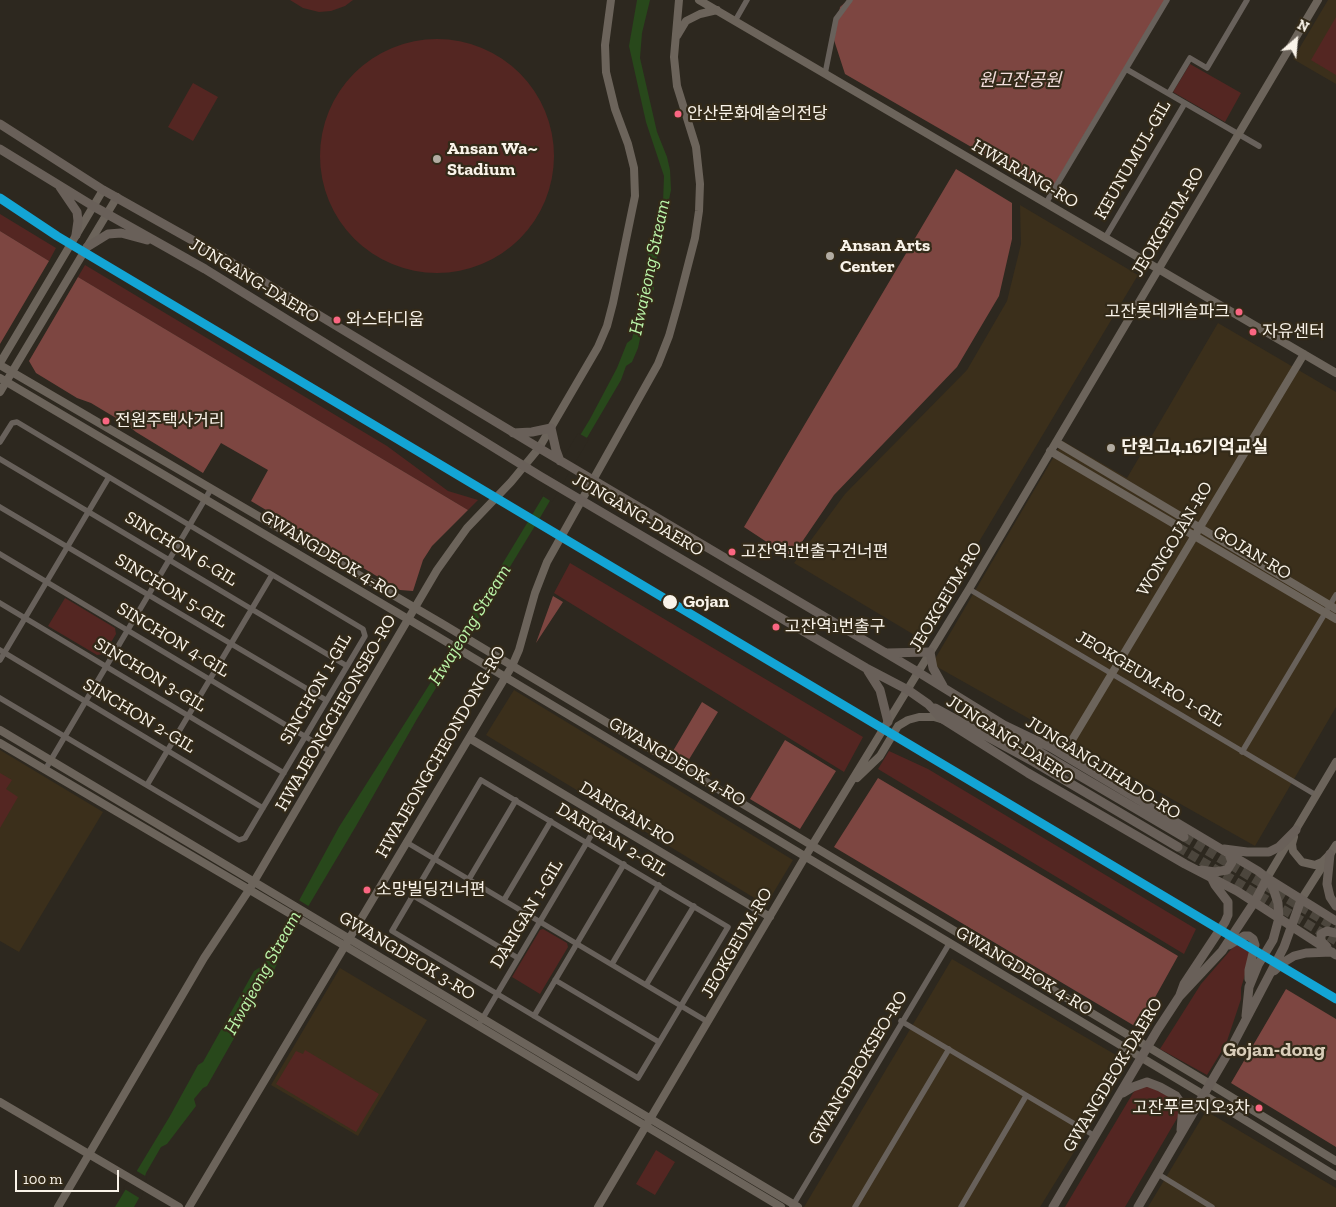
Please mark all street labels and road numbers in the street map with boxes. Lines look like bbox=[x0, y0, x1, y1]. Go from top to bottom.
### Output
street label: KEUNUMUL-GIL bbox=[1090, 96, 1176, 224]
street label: HWARANG-RO bbox=[968, 135, 1082, 213]
street label: JEOKGEUM-RO bbox=[1127, 163, 1209, 281]
street label: JUNGANG-DAERO bbox=[185, 234, 323, 328]
street label: JUNGANG-DAERO bbox=[569, 469, 707, 561]
street label: WONGOJAN-RO bbox=[1132, 478, 1218, 600]
street label: GWANGDEOK 4-RO bbox=[256, 506, 402, 604]
street label: SINCHON 6-GIL bbox=[121, 507, 241, 591]
street label: GOJAN-RO bbox=[1209, 521, 1295, 585]
street label: JEOKGEUM-RO bbox=[905, 538, 987, 656]
street label: SINCHON 5-GIL bbox=[111, 549, 231, 633]
street label: SINCHON 4-GIL bbox=[113, 598, 233, 682]
street label: HWAJEONGCHEONSEO-RO bbox=[271, 611, 401, 815]
street label: JEOKGEUM-RO 1-GIL bbox=[1072, 626, 1228, 732]
street label: SINCHON 1-GIL bbox=[275, 630, 357, 748]
street label: SINCHON 3-GIL bbox=[90, 633, 210, 717]
street label: HWAJEONGCHEONDONG-RO bbox=[371, 642, 511, 862]
street label: SINCHON 2-GIL bbox=[79, 674, 199, 758]
street label: JUNGANG-DAERO bbox=[942, 691, 1078, 789]
street label: JUNGANGJIHADO-RO bbox=[1022, 712, 1184, 824]
street label: GWANGDEOK 4-RO bbox=[604, 713, 750, 811]
street label: DARIGAN-RO bbox=[575, 777, 679, 851]
street label: DARIGAN 2-GIL bbox=[553, 798, 671, 882]
street label: DARIGAN 1-GIL bbox=[486, 856, 568, 972]
street label: JEOKGEUM-RO bbox=[697, 884, 777, 1002]
street label: GWANGDEOK 3-RO bbox=[335, 907, 479, 1005]
street label: GWANGDEOK 4-RO bbox=[951, 922, 1097, 1020]
street label: GWANGDEOKSEO-RO bbox=[803, 987, 913, 1149]
street label: GWANGDEOK-DAERO bbox=[1058, 994, 1168, 1156]

